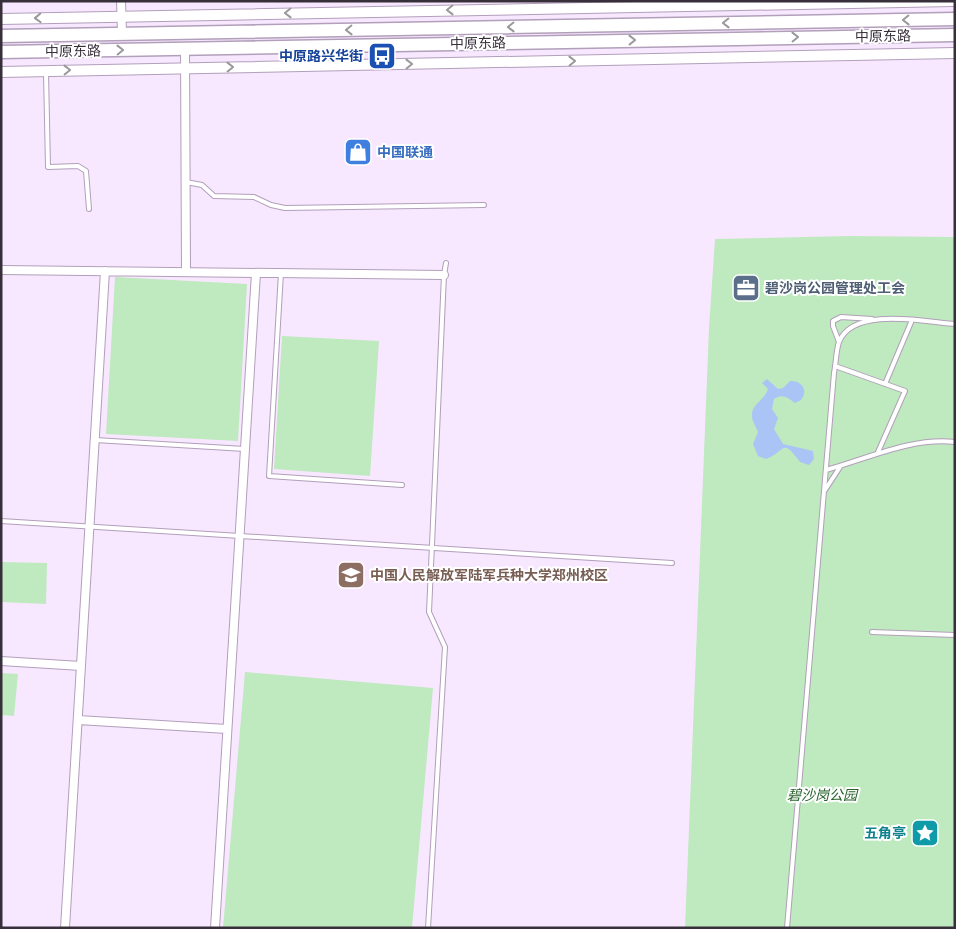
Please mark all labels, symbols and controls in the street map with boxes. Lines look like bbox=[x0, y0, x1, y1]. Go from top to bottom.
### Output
one-way arrow bbox=[446, 5, 454, 15]
one-way arrow bbox=[284, 8, 292, 18]
one-way arrow bbox=[34, 13, 42, 23]
one-way arrow bbox=[902, 15, 910, 25]
one-way arrow bbox=[722, 18, 730, 29]
one-way arrow bbox=[507, 22, 514, 32]
one-way arrow bbox=[344, 25, 352, 35]
street label: 中原东路 bbox=[855, 28, 911, 45]
one-way arrow bbox=[791, 32, 799, 43]
street label: 中原东路 bbox=[450, 35, 506, 52]
one-way arrow bbox=[629, 35, 637, 46]
bus stop icon: 中原路兴华街 bbox=[367, 41, 397, 71]
street label: 中原东路 bbox=[45, 43, 101, 60]
one-way arrow bbox=[116, 45, 124, 55]
place label: 中原路兴华街 bbox=[279, 48, 363, 65]
one-way arrow bbox=[568, 55, 576, 66]
one-way arrow bbox=[406, 59, 414, 69]
one-way arrow bbox=[226, 62, 234, 72]
one-way arrow bbox=[64, 65, 72, 76]
shop icon: 中国联通 bbox=[343, 137, 373, 167]
place label: 中国联通 bbox=[377, 144, 433, 161]
office icon: 碧沙岗公园管理处工会 bbox=[731, 273, 761, 303]
place label: 碧沙岗公园管理处工会 bbox=[765, 280, 905, 297]
school or university icon: 中国人民解放军陆军兵种大学郑州校区 bbox=[336, 560, 366, 590]
place label: 中国人民解放军陆军兵种大学郑州校区 bbox=[370, 567, 608, 584]
park label: 碧沙岗公园 bbox=[787, 787, 859, 804]
place icon: 五角亭 bbox=[910, 818, 940, 848]
place label: 五角亭 bbox=[864, 825, 906, 842]

